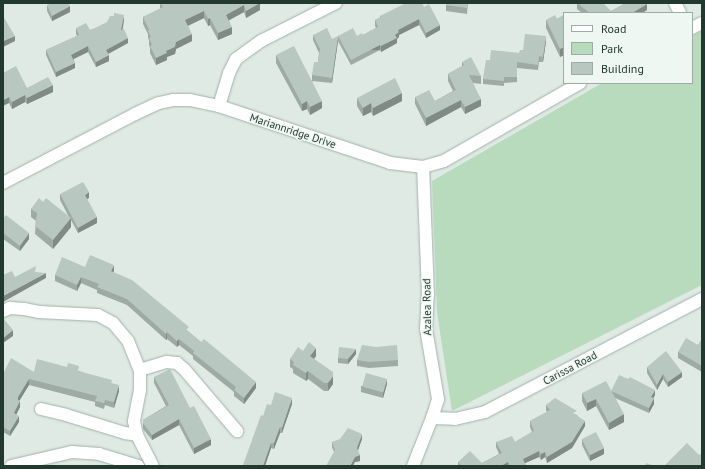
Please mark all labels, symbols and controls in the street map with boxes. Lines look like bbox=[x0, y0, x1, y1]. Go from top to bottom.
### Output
legend bbox=[563, 12, 693, 84]
text: Road bbox=[601, 21, 626, 36]
text: Park bbox=[601, 41, 623, 56]
text: Building bbox=[601, 61, 644, 76]
street label: Mariannridge Drive bbox=[248, 111, 338, 151]
street label: Azalea Road bbox=[420, 278, 434, 336]
street label: Carissa Road bbox=[541, 348, 599, 388]

